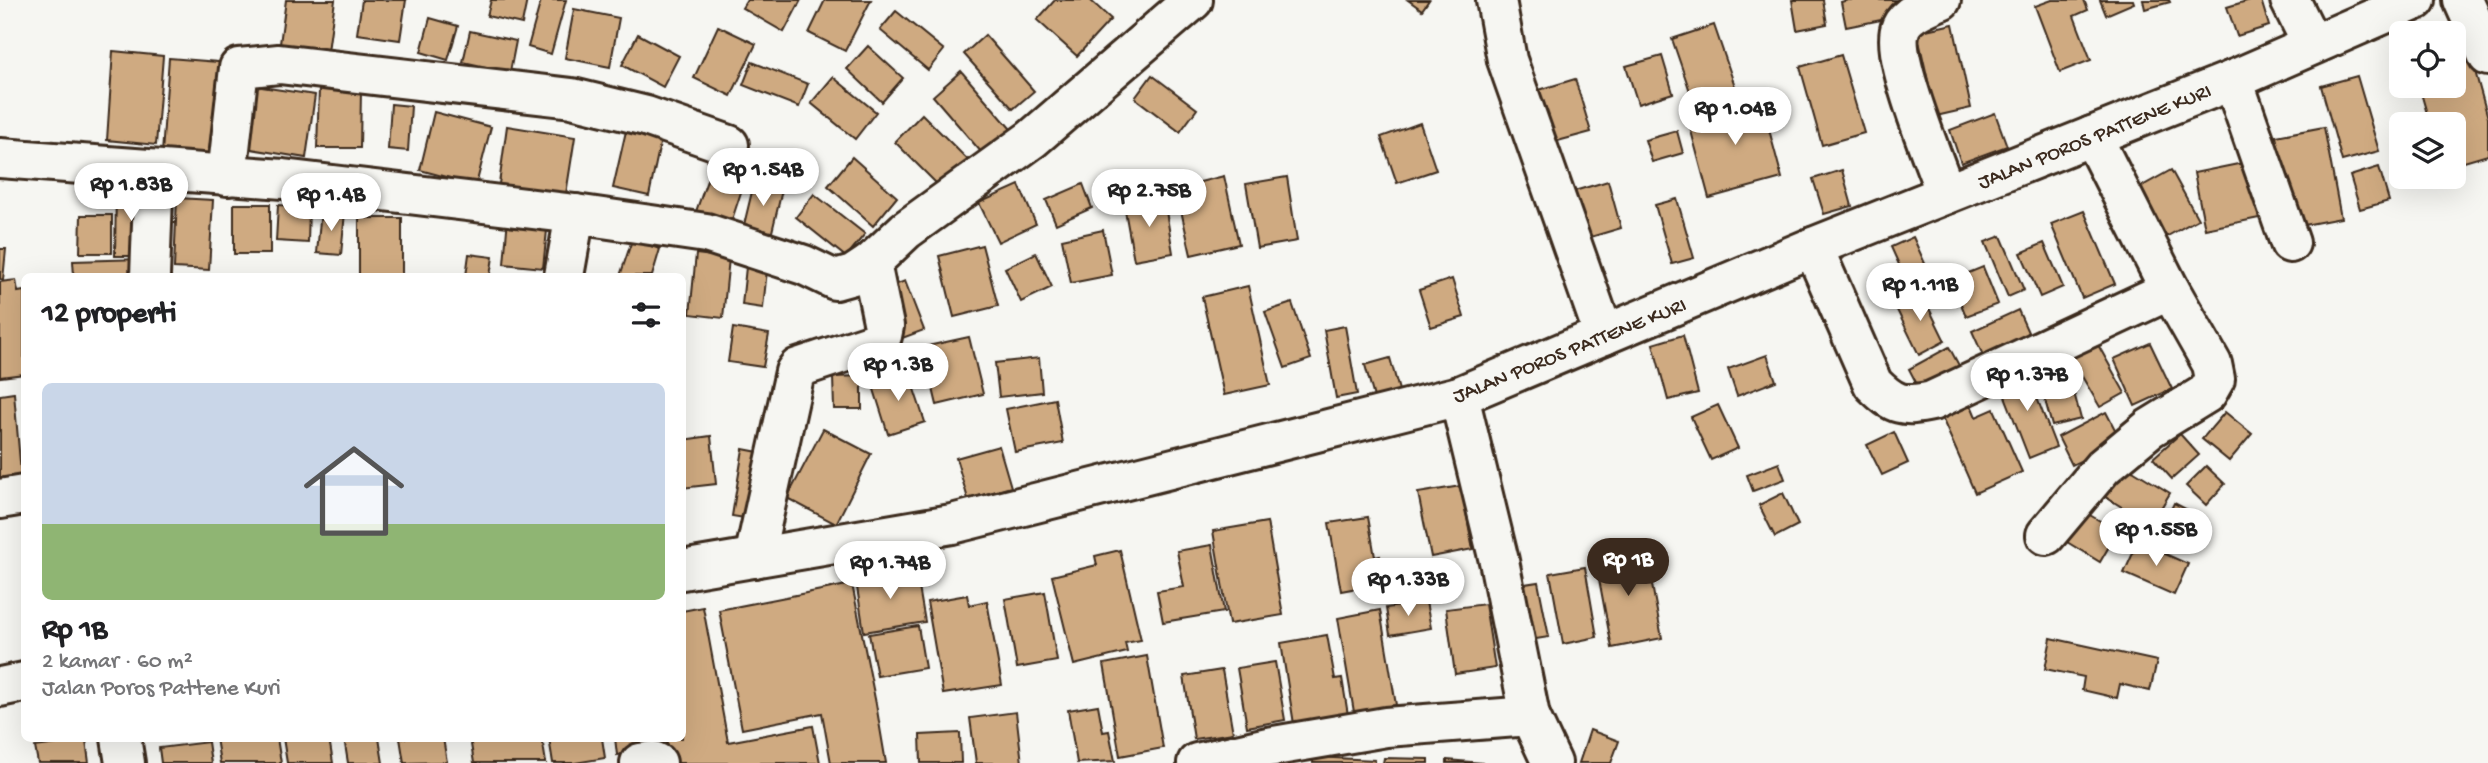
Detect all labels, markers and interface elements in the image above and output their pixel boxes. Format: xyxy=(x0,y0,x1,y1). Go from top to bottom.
map controls xyxy=(2389,21,2466,189)
button: locate xyxy=(2389,21,2466,98)
street label: JALAN POROS PATTENE KURI xyxy=(1975,80,2216,197)
pin: Rp 1.04B xyxy=(1663,88,1807,147)
text: Rp 1.04B xyxy=(1694,96,1776,123)
button: layers xyxy=(2389,112,2466,189)
pin: Rp 1.54B xyxy=(691,148,835,208)
text: Rp 1.54B xyxy=(723,157,803,184)
pin: Rp 1.83B xyxy=(59,164,203,223)
pin: Rp 2.75B xyxy=(1077,170,1221,229)
text: Rp 1.83B xyxy=(90,172,172,199)
pin: Rp 1.4B xyxy=(266,174,396,233)
text: Rp 2.75B xyxy=(1107,178,1191,205)
text: Rp 1.4B xyxy=(297,182,365,209)
pin: Rp 1.11B xyxy=(1848,264,1992,323)
text: Rp 1.11B xyxy=(1882,272,1958,299)
street label: JALAN POROS PATTENE KURI xyxy=(1450,294,1691,411)
icon: filters xyxy=(627,296,665,334)
text: 12 properti xyxy=(42,298,177,333)
pin: Rp 1.3B xyxy=(833,344,963,403)
text: Rp 1.3B xyxy=(863,352,933,379)
pin: Rp 1.37B xyxy=(1955,354,2099,413)
text: Rp 1.37B xyxy=(1987,362,2067,389)
icon: home xyxy=(291,428,417,554)
pin: Rp 1.55B xyxy=(2084,508,2228,568)
text: Rp 1.55B xyxy=(2115,517,2197,544)
pin: Rp 1B xyxy=(1579,538,1677,598)
pin: Rp 1.74B xyxy=(818,542,962,601)
text: Rp 1B xyxy=(1603,547,1653,574)
text: Rp 1.74B xyxy=(850,550,930,577)
pin: Rp 1.33B xyxy=(1336,558,1480,618)
text: Rp 1.33B xyxy=(1368,567,1448,594)
text: Rp 1B xyxy=(42,614,107,649)
text: 2 kamar · 60 m² xyxy=(42,649,193,676)
text: Jalan Poros Pattene Kuri xyxy=(42,676,281,703)

